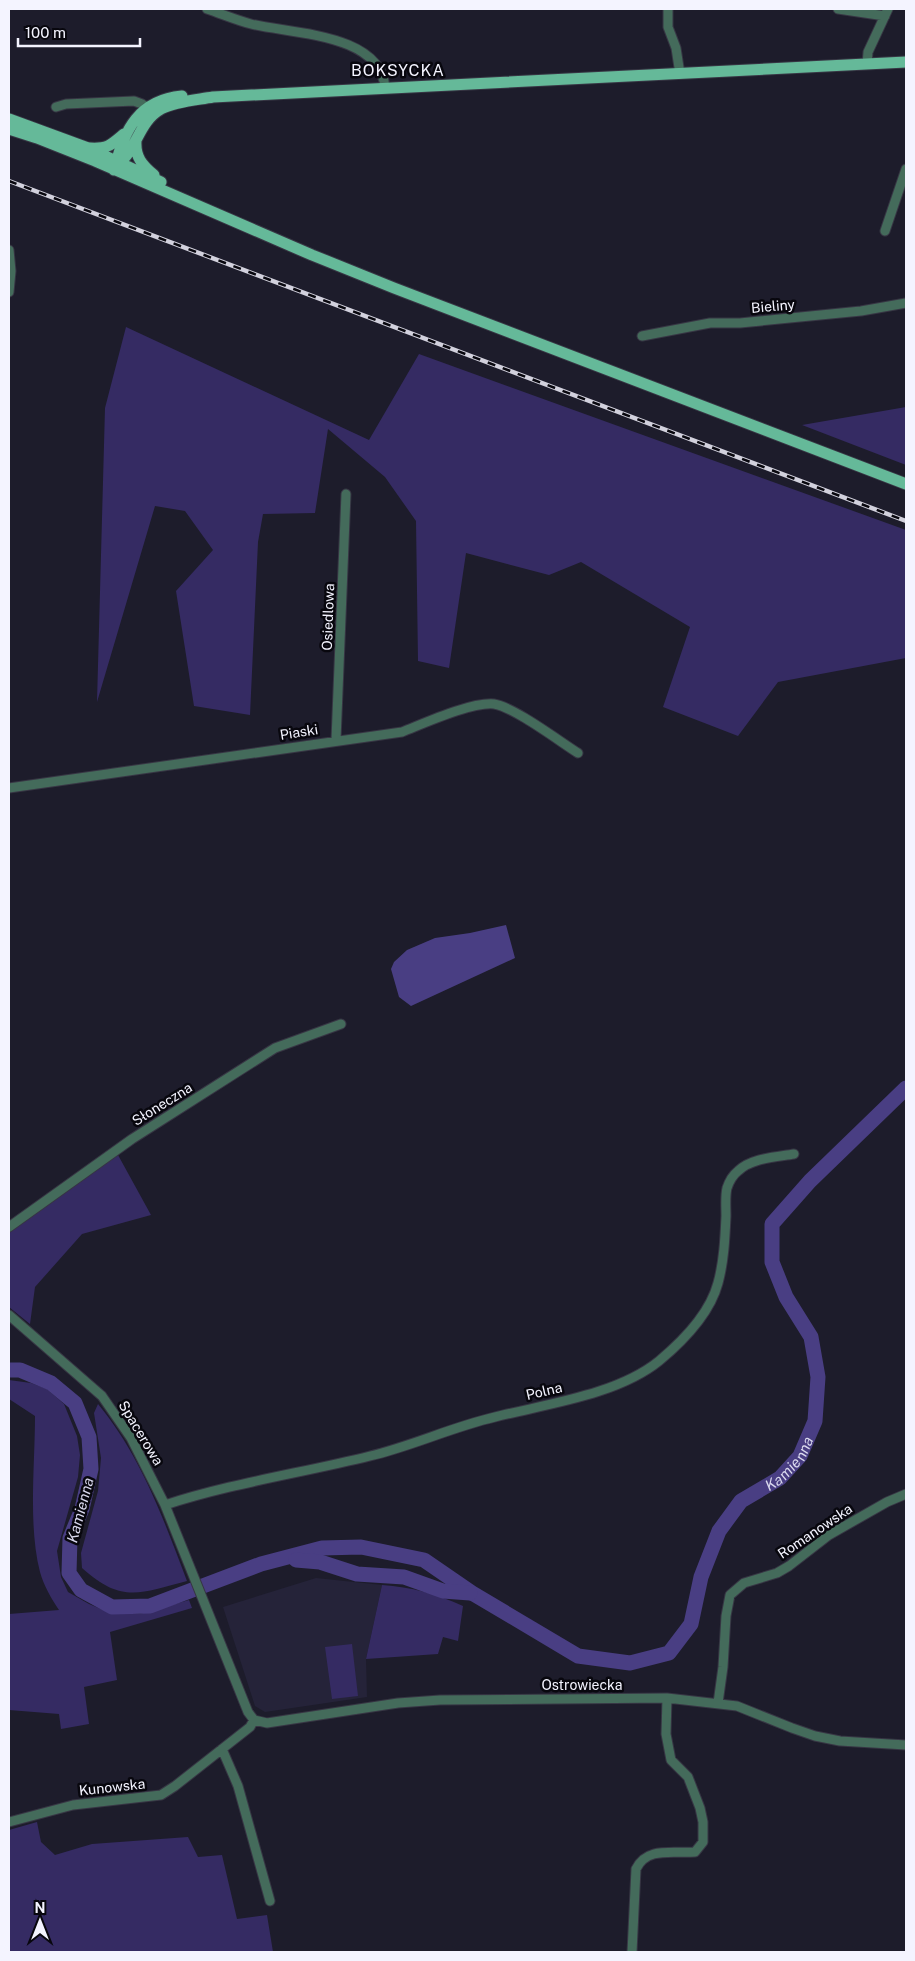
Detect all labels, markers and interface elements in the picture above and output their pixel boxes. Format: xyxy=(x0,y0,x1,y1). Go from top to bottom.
scale bar xyxy=(18,15,140,47)
text: 100 m xyxy=(25,24,66,41)
district label: BOKSYCKA xyxy=(351,61,445,80)
street label: Bieliny xyxy=(750,296,796,316)
street label: Osiedlowa xyxy=(319,583,337,651)
street label: Piaski xyxy=(279,721,319,743)
street label: Słoneczna xyxy=(129,1079,195,1129)
street label: Polna xyxy=(524,1379,564,1403)
street label: Spacerowa xyxy=(115,1398,167,1468)
water label: Kamienna xyxy=(762,1434,816,1494)
water label: Kamienna xyxy=(63,1476,97,1544)
street label: Romanowska xyxy=(775,1500,855,1562)
street label: Ostrowiecka xyxy=(541,1677,623,1693)
street label: Kunowska xyxy=(78,1776,146,1798)
north arrow xyxy=(15,1896,65,1946)
text: N xyxy=(35,1900,45,1916)

